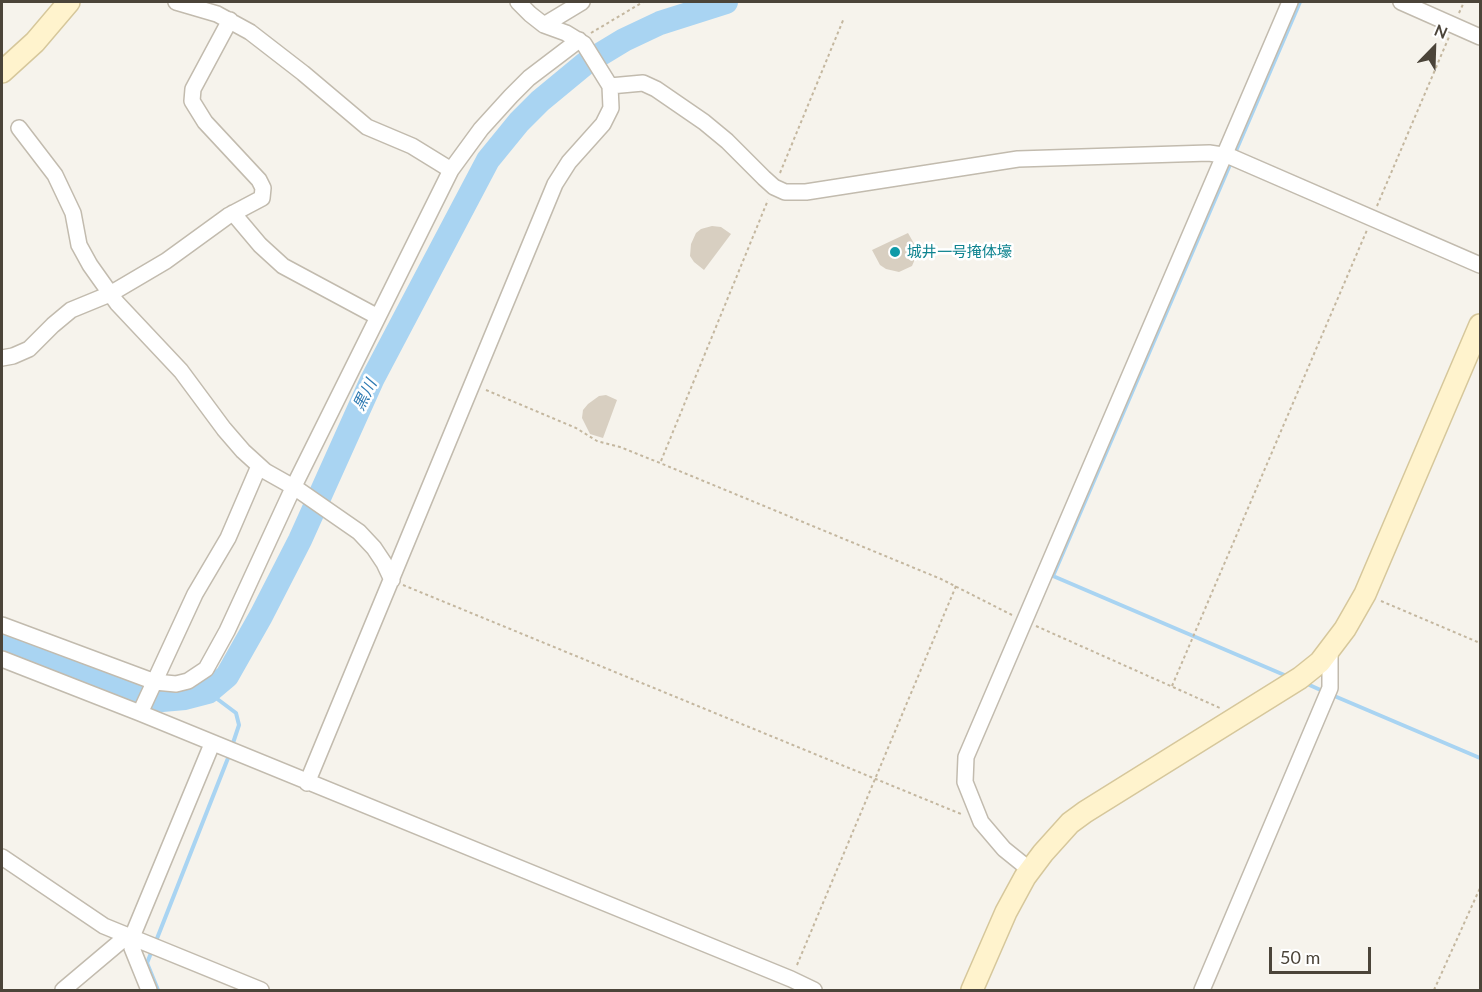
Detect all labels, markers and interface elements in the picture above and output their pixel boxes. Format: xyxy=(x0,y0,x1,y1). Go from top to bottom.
north arrow xyxy=(1404,18,1464,78)
text: N xyxy=(1432,20,1451,42)
place label: 城井一号掩体壕 xyxy=(907,243,1012,261)
marker: 城井一号掩体壕 xyxy=(888,245,902,259)
water label: 黒川 xyxy=(349,376,381,414)
scale bar xyxy=(1272,935,1374,973)
text: 50 m xyxy=(1280,946,1320,968)

